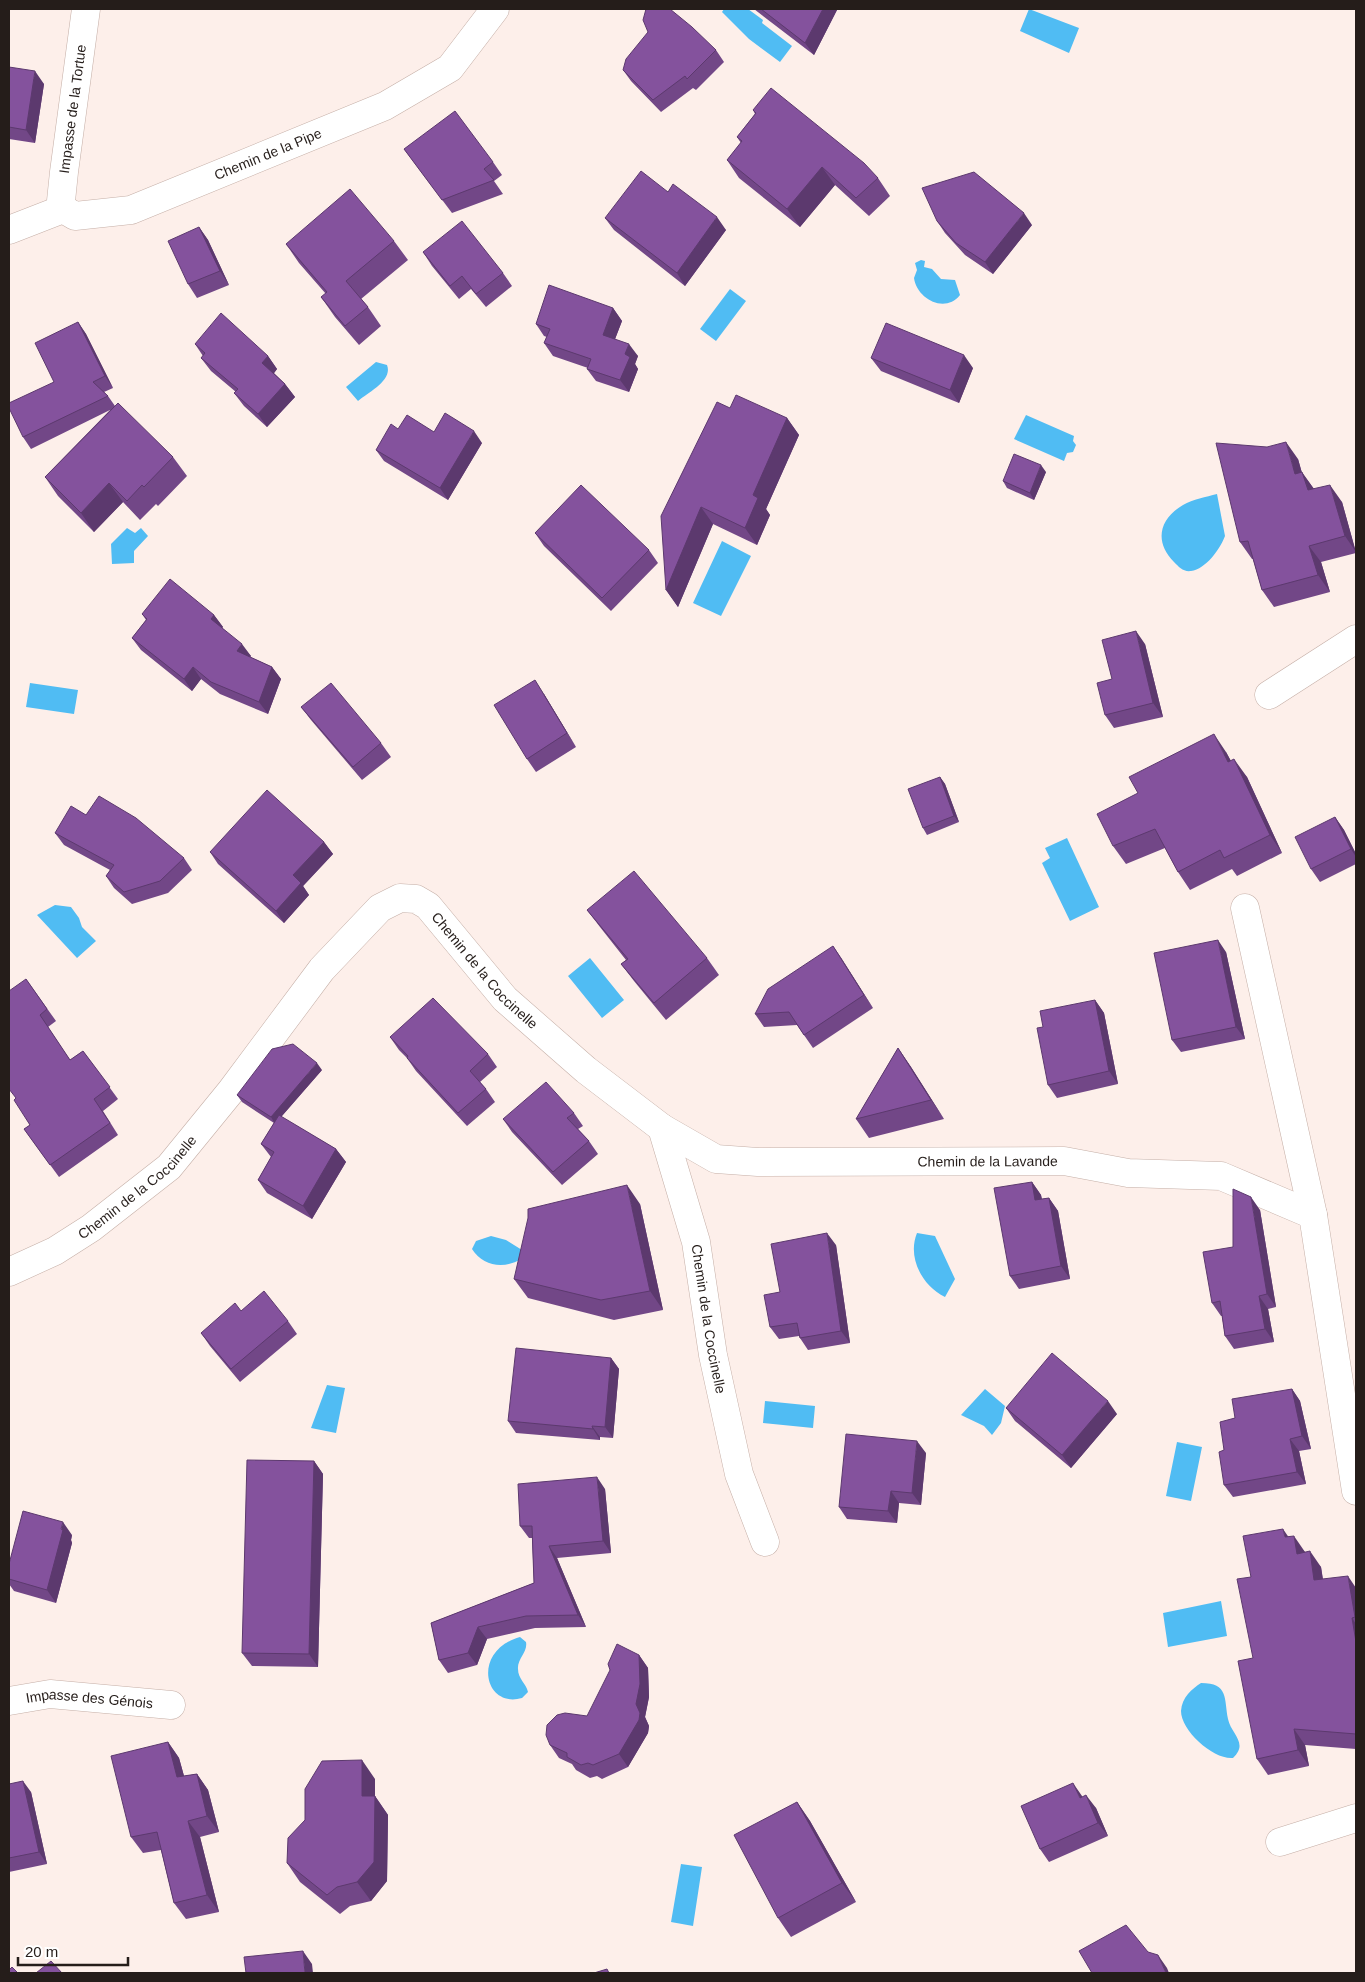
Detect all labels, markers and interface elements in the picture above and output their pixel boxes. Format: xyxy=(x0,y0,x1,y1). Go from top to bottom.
street label: Impasse de la Tortue xyxy=(56,43,89,174)
street label: Chemin de la Pipe xyxy=(212,125,324,183)
street label: Chemin de la Coccinelle xyxy=(428,909,541,1032)
street label: Chemin de la Coccinelle xyxy=(75,1132,200,1242)
street label: Chemin de la Lavande xyxy=(917,1153,1058,1169)
street label: Chemin de la Coccinelle xyxy=(688,1243,729,1395)
street label: Impasse des Génois xyxy=(25,1686,154,1711)
scale bar xyxy=(18,1934,128,1966)
text: 20 m xyxy=(25,1943,58,1960)

